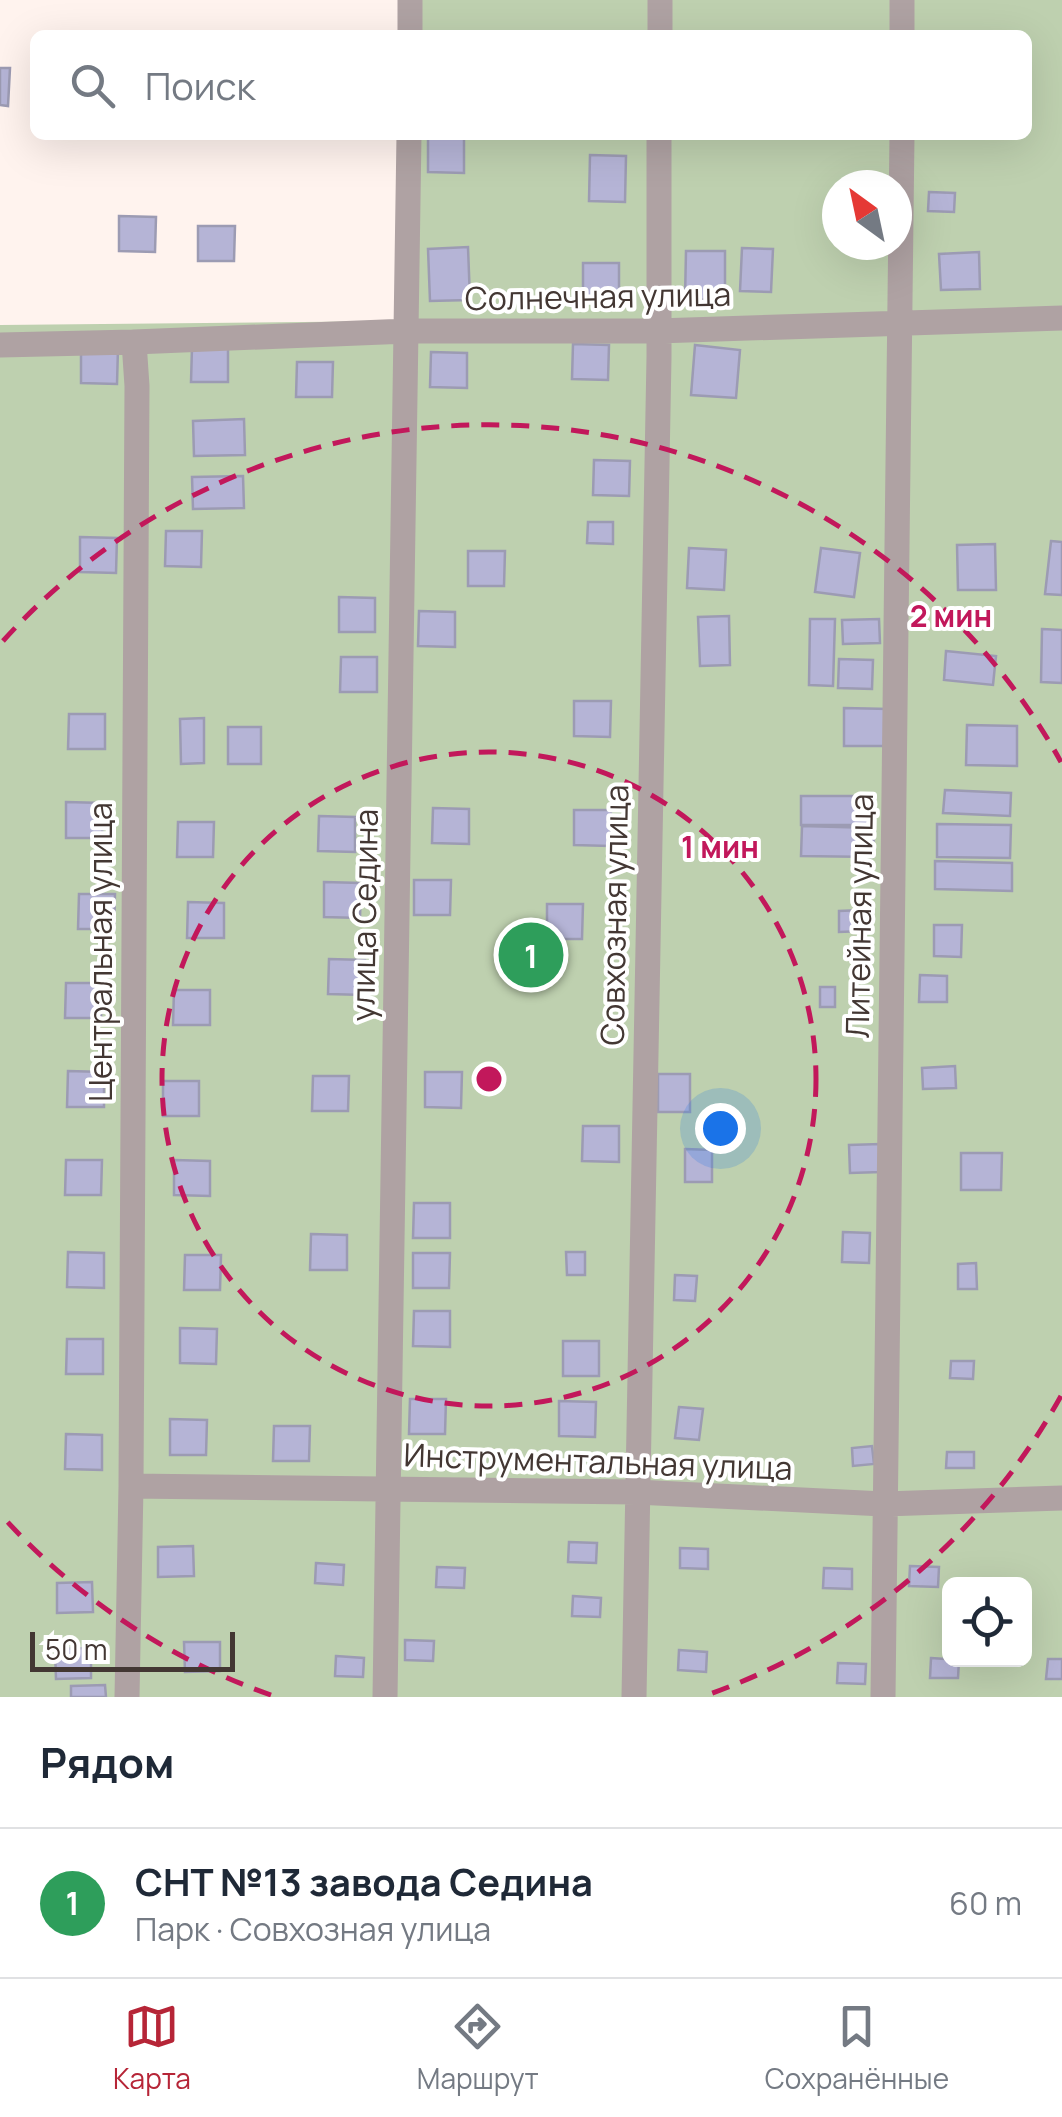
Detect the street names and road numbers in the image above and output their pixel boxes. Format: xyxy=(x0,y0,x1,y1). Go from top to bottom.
street label: Солнечная улица xyxy=(464,272,732,320)
street label: Совхозная улица xyxy=(590,784,638,1046)
street label: Литейная улица xyxy=(835,793,883,1039)
street label: Центральная улица xyxy=(78,802,122,1102)
street label: улица Седина xyxy=(340,808,388,1022)
street label: Инструментальная улица xyxy=(403,1432,793,1490)

